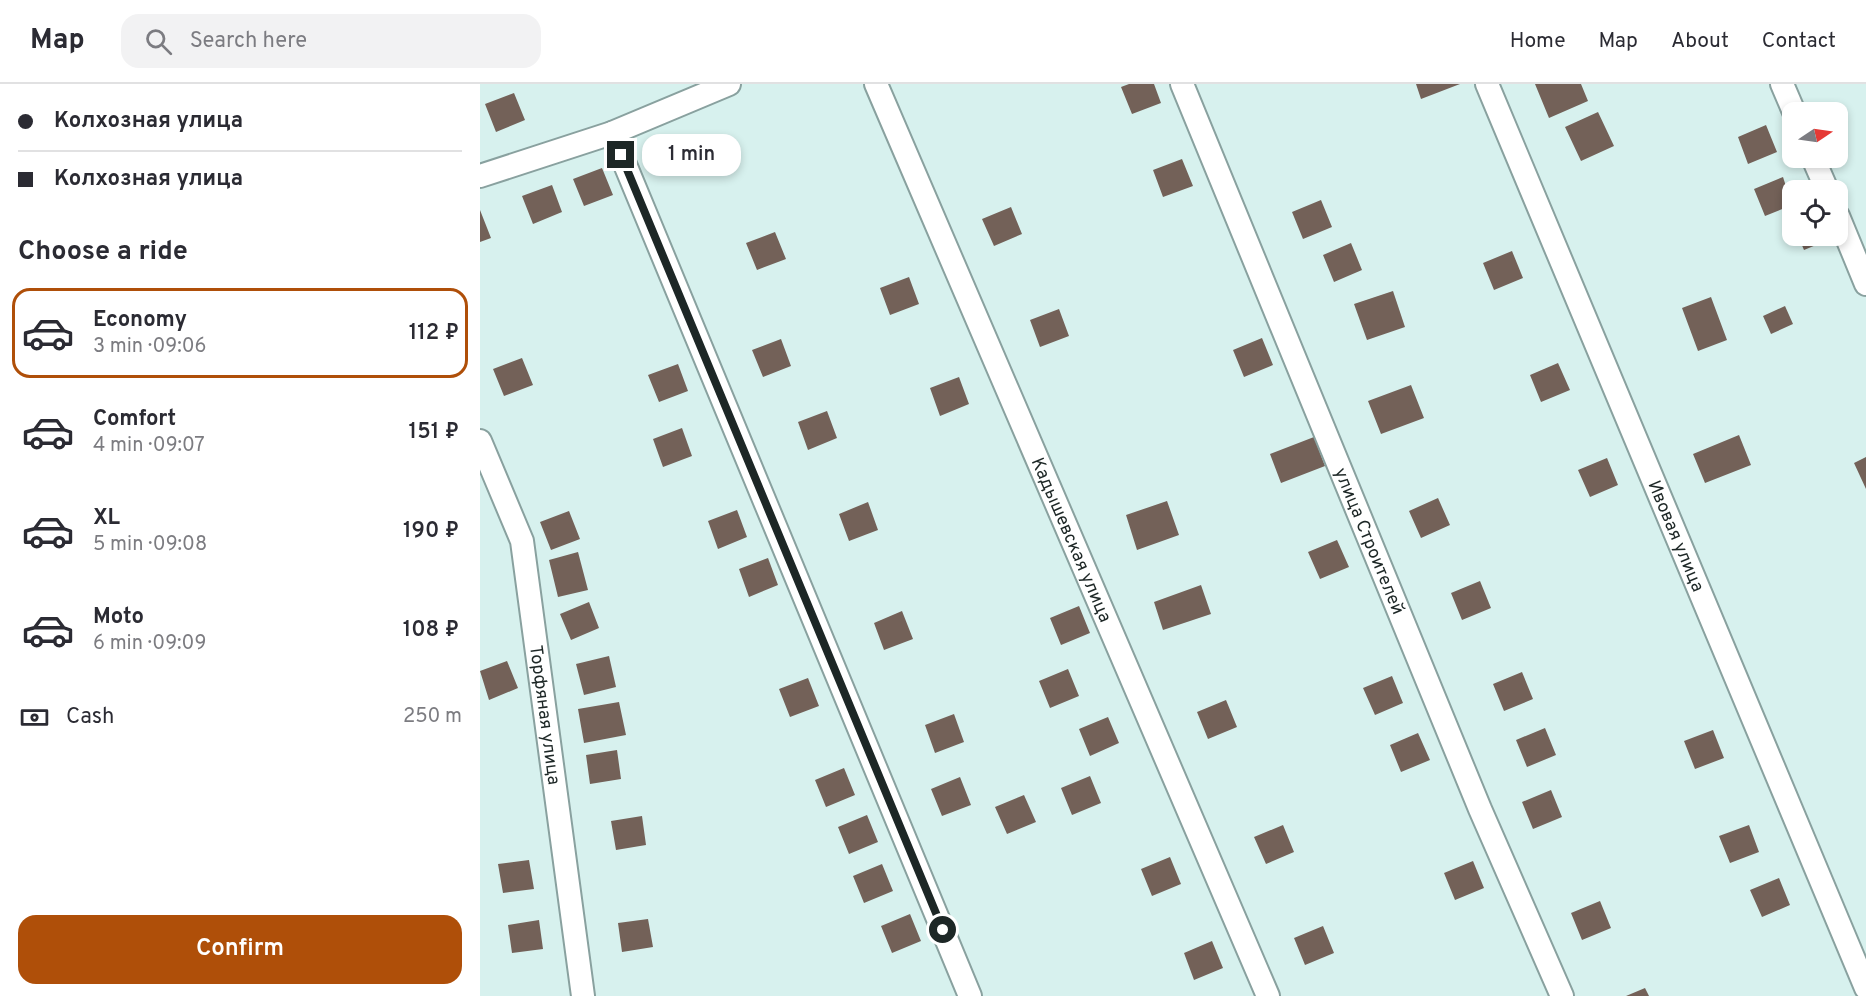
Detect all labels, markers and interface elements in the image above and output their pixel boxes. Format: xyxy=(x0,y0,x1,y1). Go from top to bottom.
search box xyxy=(121,14,541,68)
text: Map xyxy=(30,23,85,59)
icon: search xyxy=(142,25,175,58)
text: Search here xyxy=(190,28,307,55)
text: Home xyxy=(1510,28,1566,55)
text: Map xyxy=(1599,28,1638,55)
text: About xyxy=(1671,28,1729,55)
text: Contact xyxy=(1762,28,1836,55)
north arrow xyxy=(1782,102,1848,168)
map controls xyxy=(1782,102,1848,246)
text: Колхозная улица xyxy=(54,108,243,135)
callout: 1 min xyxy=(642,134,741,176)
route end xyxy=(607,141,634,168)
text: 1 min xyxy=(668,142,715,168)
text: Колхозная улица xyxy=(54,166,243,193)
button: locate xyxy=(1782,180,1848,246)
text: Choose a ride xyxy=(18,235,188,269)
icon: car xyxy=(21,306,75,360)
text: Economy xyxy=(93,307,187,334)
text: 112 ₽ xyxy=(409,320,459,347)
text: 3 min · 09:06 xyxy=(93,334,206,360)
icon: car xyxy=(21,405,75,459)
text: Comfort xyxy=(93,406,176,433)
text: 151 ₽ xyxy=(409,419,459,446)
text: 4 min · 09:07 xyxy=(93,433,205,459)
street label: Кадышевская улица xyxy=(1025,454,1116,626)
street label: улица Строителей xyxy=(1328,465,1409,618)
street label: Ивовая улица xyxy=(1641,477,1709,596)
icon: car xyxy=(21,504,75,558)
text: XL xyxy=(93,505,120,532)
text: 190 ₽ xyxy=(403,518,459,545)
text: 5 min · 09:08 xyxy=(93,532,207,558)
icon: car xyxy=(21,603,75,657)
text: Moto xyxy=(93,604,144,631)
text: 108 ₽ xyxy=(403,617,459,644)
text: 6 min · 09:09 xyxy=(93,631,206,657)
street label: Торфяная улица xyxy=(523,644,565,786)
icon: cash xyxy=(18,701,51,734)
text: Cash xyxy=(66,704,115,731)
text: 250 m xyxy=(403,704,462,730)
button: Confirm xyxy=(18,915,462,984)
route start xyxy=(929,916,956,943)

